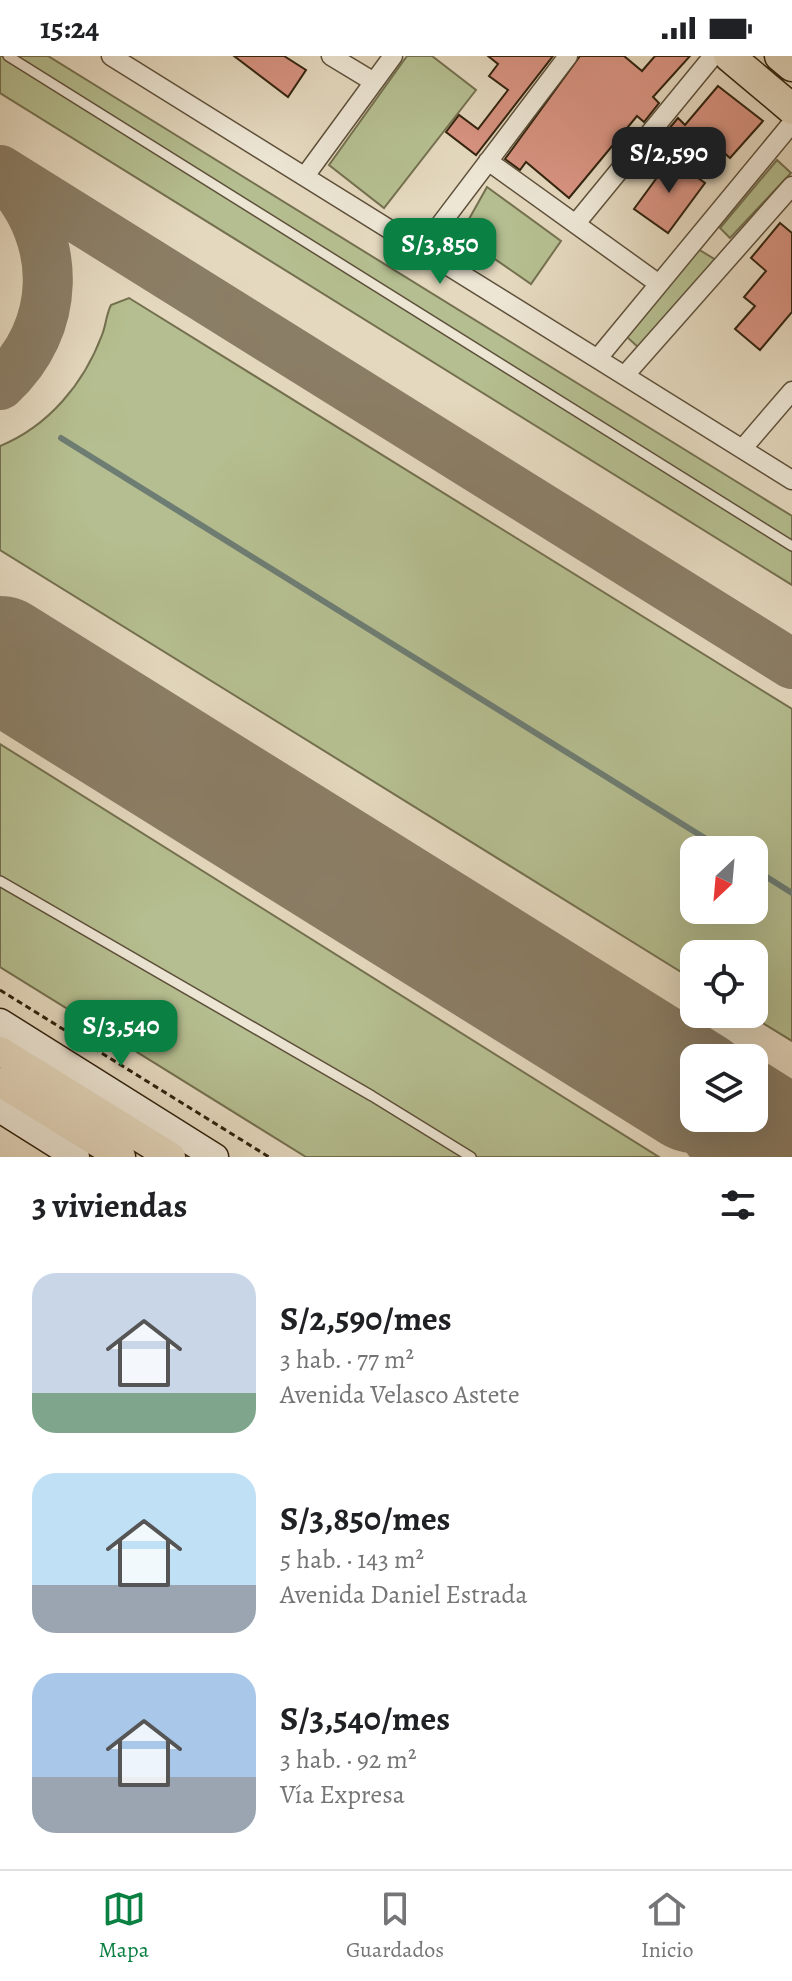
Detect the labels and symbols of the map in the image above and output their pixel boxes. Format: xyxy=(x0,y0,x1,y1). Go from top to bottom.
pin: S/2,590 xyxy=(595,127,743,195)
pin: S/3,850 xyxy=(366,218,514,286)
north arrow xyxy=(680,836,768,924)
pin: S/3,540 xyxy=(47,1000,195,1068)

